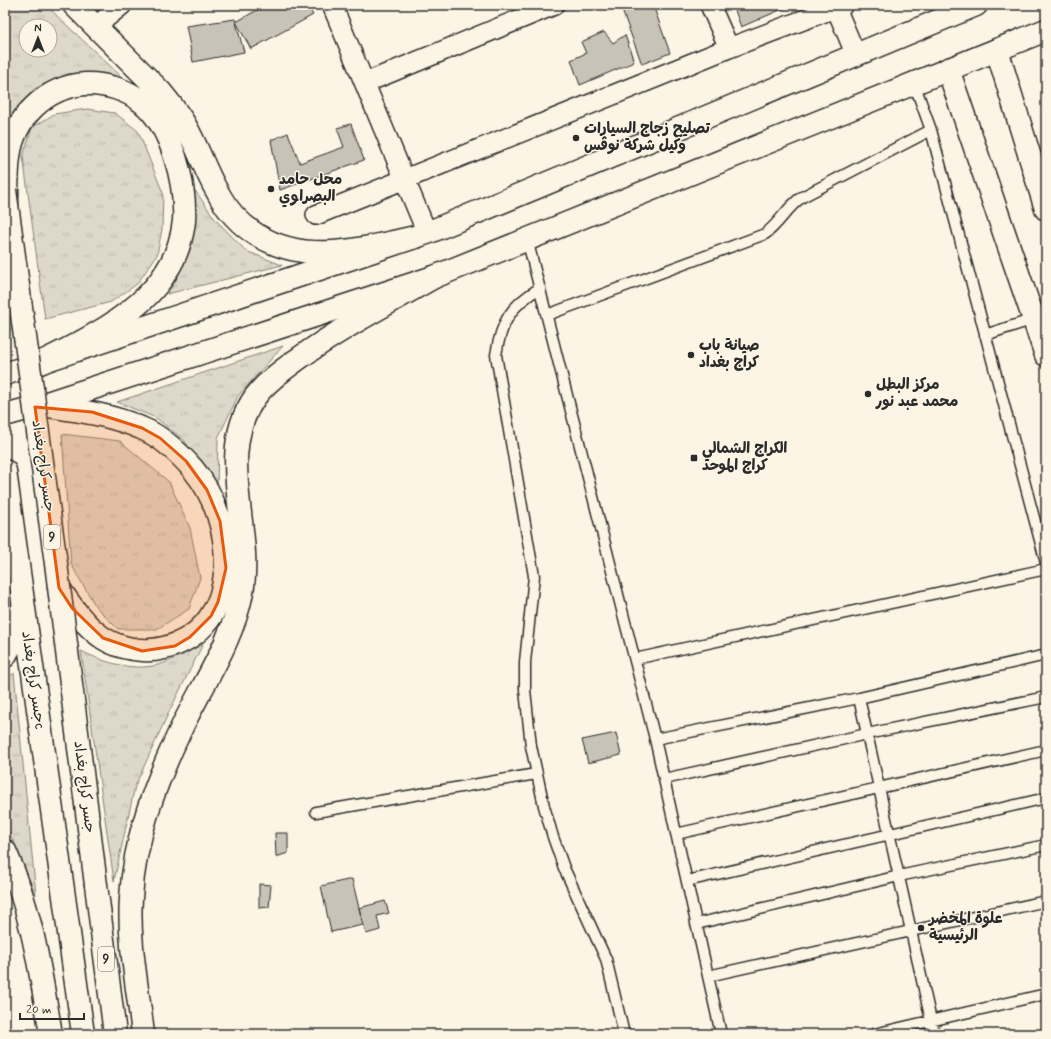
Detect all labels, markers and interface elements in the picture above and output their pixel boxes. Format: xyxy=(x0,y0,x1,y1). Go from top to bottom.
north arrow xyxy=(18,18,58,58)
text: N xyxy=(34,22,42,36)
place label: تصليح زجاج السيارات وكيل شركة نوڤس xyxy=(584,119,710,156)
marker: تصليح زجاج السيارات وكيل شركة نوڤس xyxy=(571,133,581,143)
place label: محل حامد البصراوي xyxy=(279,170,342,208)
marker: محل حامد البصراوي xyxy=(266,184,276,194)
place label: صيانة باب كراج بغداد xyxy=(699,336,760,373)
marker: صيانة باب كراج بغداد xyxy=(686,350,696,360)
place label: مركز البطل محمد عبد نور xyxy=(875,375,958,412)
marker: مركز البطل محمد عبد نور xyxy=(863,389,873,399)
street label: جسر كراج بغداد xyxy=(27,419,59,513)
place label: الكراج الشمالي كراج الموحد xyxy=(702,439,787,476)
marker: الكراج الشمالي كراج الموحد xyxy=(689,453,699,463)
road number: 9 xyxy=(44,525,60,549)
street label: جسر كراج بغدادc xyxy=(16,630,50,730)
street label: جسر كراج بغداد xyxy=(68,740,100,834)
place label: علوة المخضر الرئيسية xyxy=(927,909,1003,946)
marker: علوة المخضر الرئيسية xyxy=(916,923,926,933)
road number: 9 xyxy=(98,947,114,971)
scale bar xyxy=(20,995,84,1021)
text: 20 m xyxy=(26,1002,52,1018)

